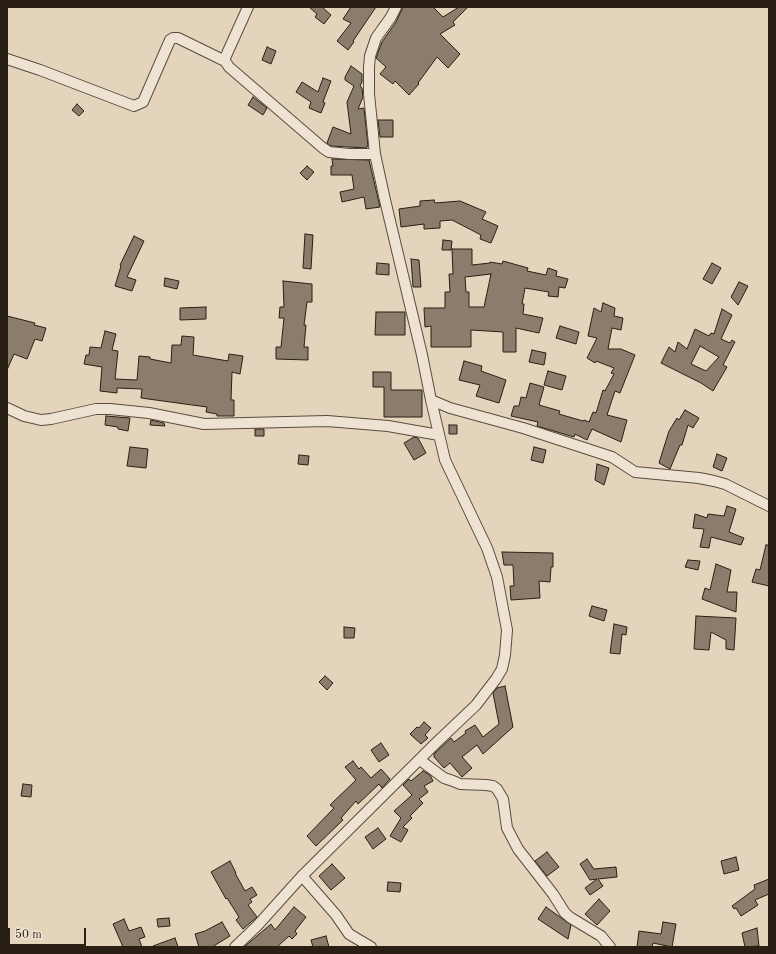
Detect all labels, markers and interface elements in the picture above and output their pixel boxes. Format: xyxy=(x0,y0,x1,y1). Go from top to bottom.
scale bar xyxy=(10,920,88,946)
text: 50 m xyxy=(15,929,42,941)

